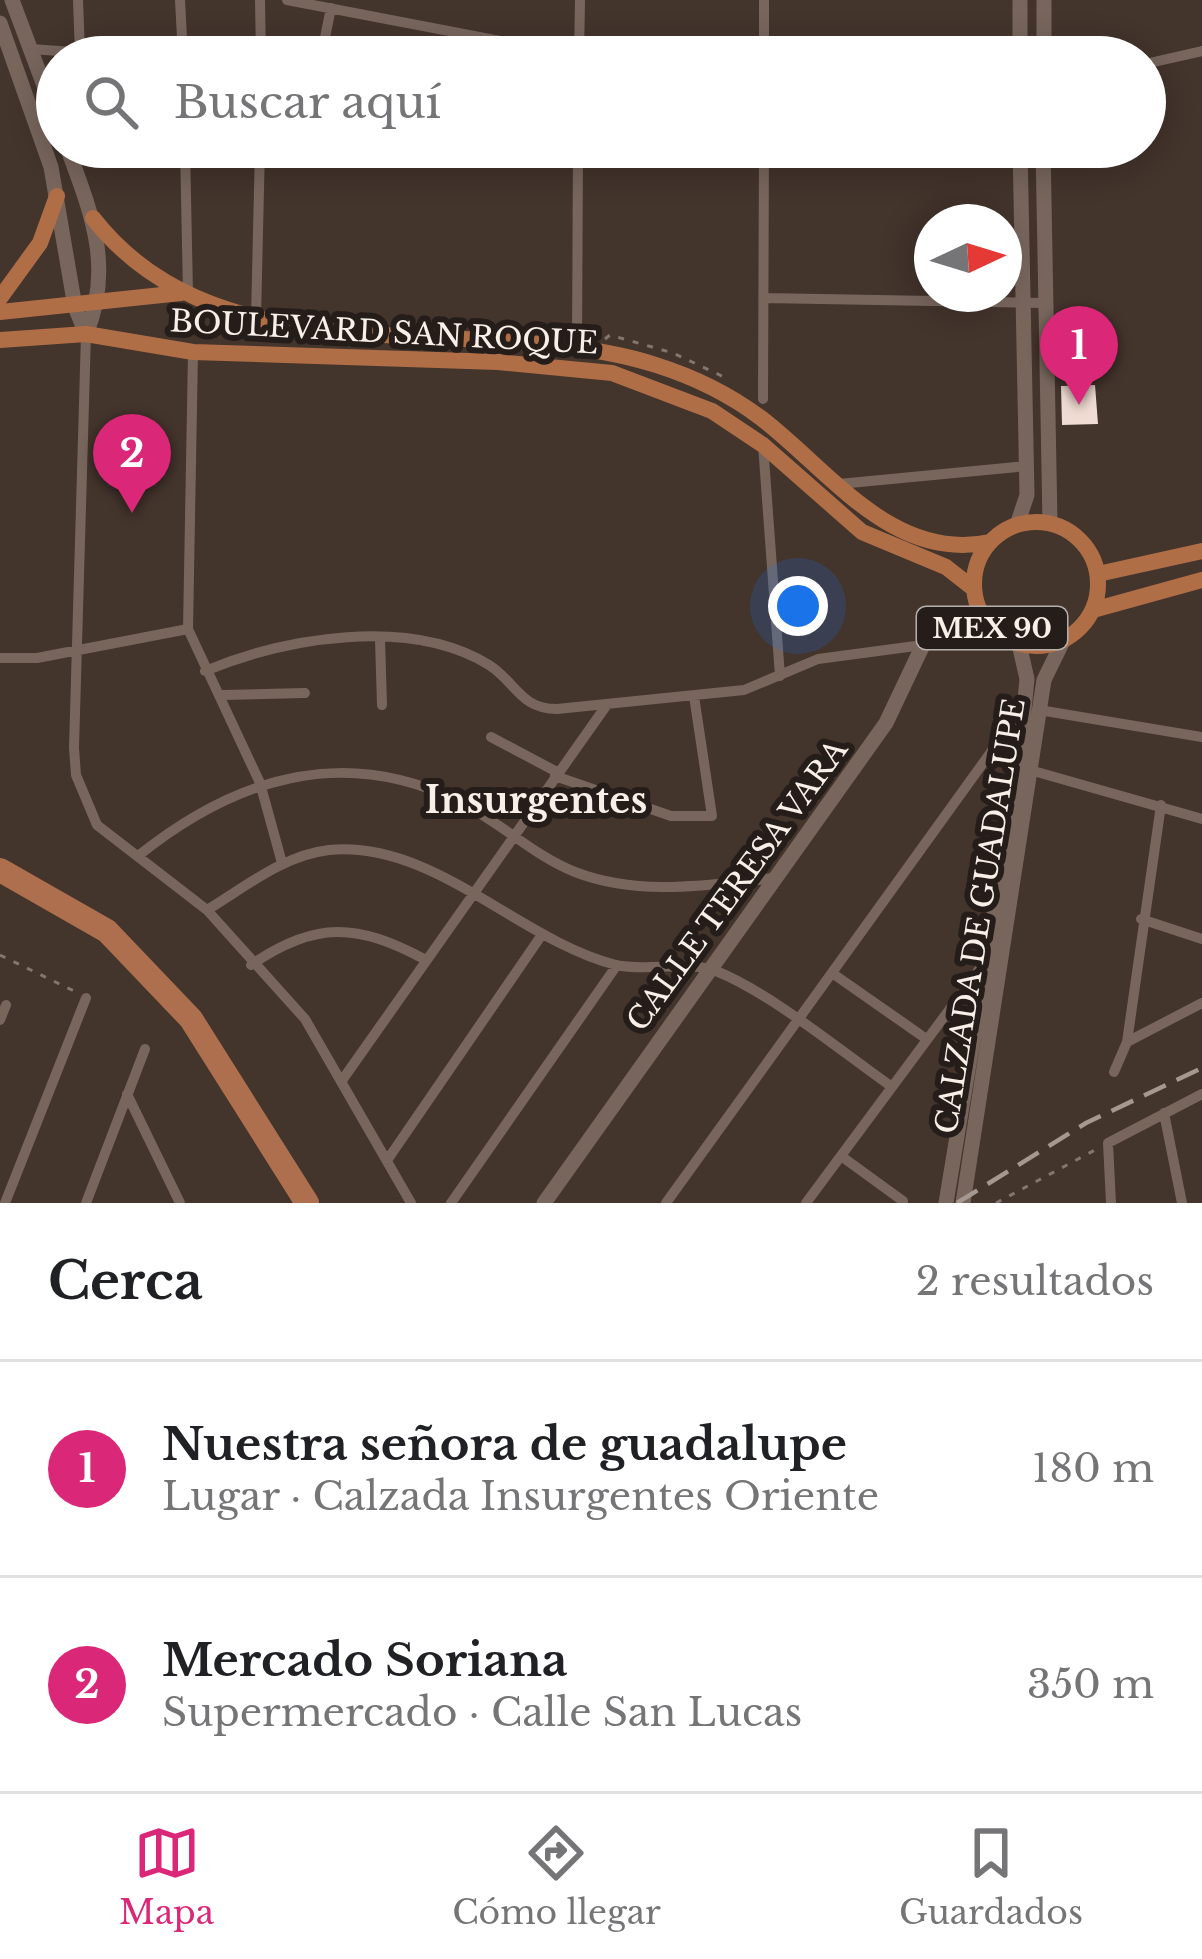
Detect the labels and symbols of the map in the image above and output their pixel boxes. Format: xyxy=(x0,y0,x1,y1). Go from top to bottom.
north arrow xyxy=(914,204,1022,312)
street label: BOULEVARD SAN ROQUE xyxy=(169,302,599,362)
pin: 1 xyxy=(1040,306,1118,405)
pin: 2 xyxy=(93,414,171,513)
your location xyxy=(768,576,828,636)
road number: MEX 90 xyxy=(917,607,1067,649)
street label: CALZADA DE GUADALUPE xyxy=(927,696,1033,1136)
street label: CALLE TERESA VARA xyxy=(619,731,856,1038)
district label: Insurgentes xyxy=(425,778,647,823)

